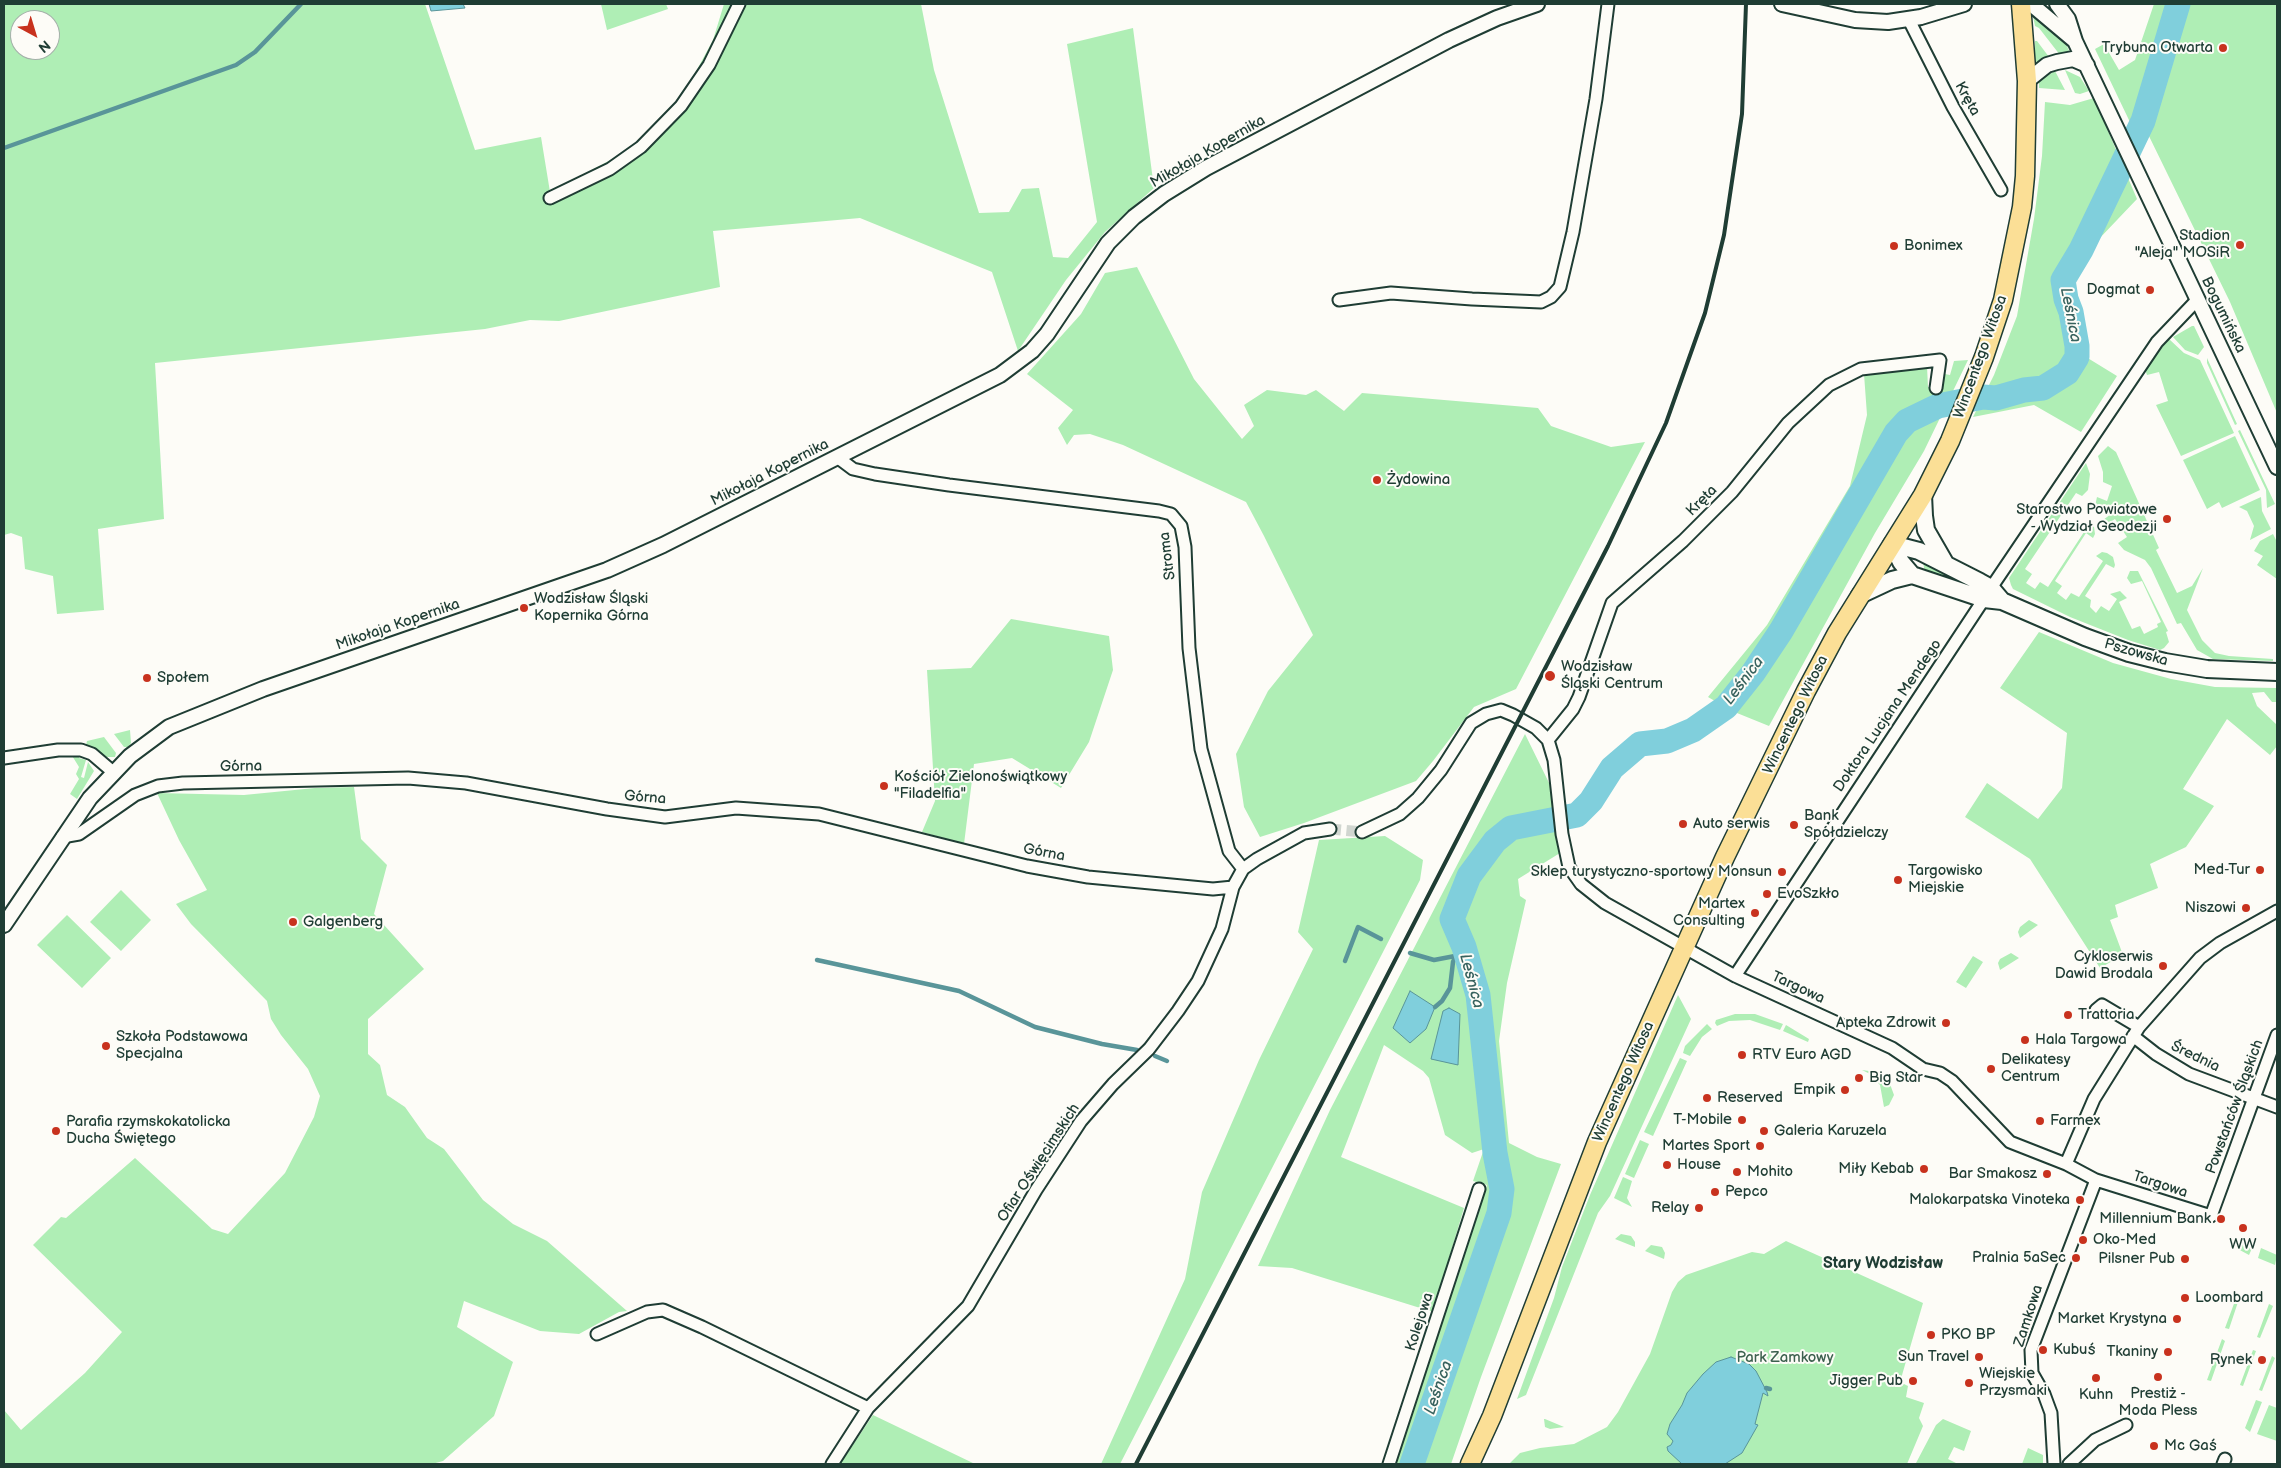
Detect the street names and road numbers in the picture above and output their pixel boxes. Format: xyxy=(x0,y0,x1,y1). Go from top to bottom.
street label: Kręta xyxy=(1950,79,1984,119)
street label: Mikołaja Kopernika xyxy=(1147,112,1269,192)
street label: Bogumińska xyxy=(2197,274,2249,356)
street label: Wincentego Witosa xyxy=(1950,293,2012,421)
street label: Mikołaja Kopernika xyxy=(708,436,832,510)
street label: Kręta xyxy=(1683,482,1721,520)
street label: Stroma xyxy=(1156,531,1180,581)
street label: Mikołaja Kopernika xyxy=(334,595,462,655)
street label: Pszowska xyxy=(2102,635,2170,671)
street label: Doktora Lucjana Mendego xyxy=(1830,636,1946,796)
street label: Wincentego Witosa xyxy=(1759,653,1833,777)
street label: Górna xyxy=(220,758,262,776)
street label: Górna xyxy=(623,787,667,809)
street label: Górna xyxy=(1022,840,1066,866)
street label: Targowa xyxy=(1769,968,1827,1008)
street label: Wincentego Witosa xyxy=(1589,1019,1659,1145)
street label: Średnia xyxy=(2168,1037,2222,1077)
street label: Powstańców Śląskich xyxy=(2202,1037,2268,1177)
street label: Ofiar Oświęcimskich xyxy=(994,1101,1084,1225)
street label: Targowa xyxy=(2130,1168,2190,1202)
street label: Zamkowa xyxy=(2011,1283,2047,1349)
street label: Kolejowa xyxy=(1402,1290,1438,1354)

